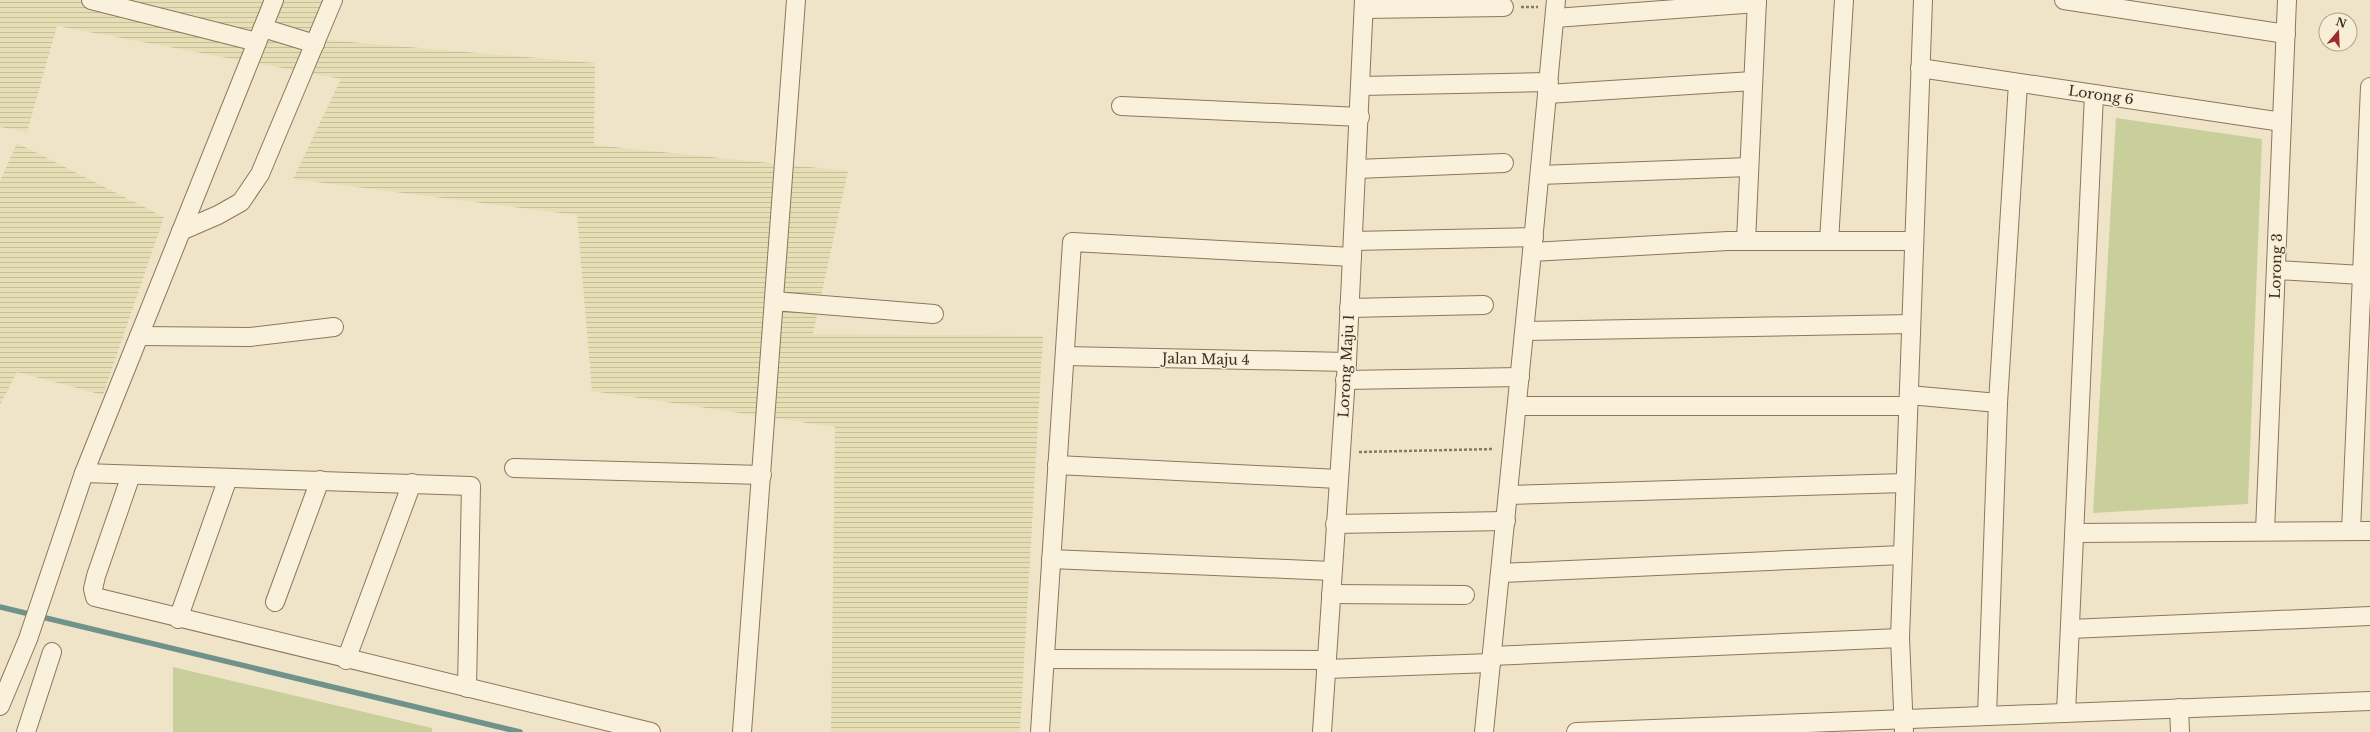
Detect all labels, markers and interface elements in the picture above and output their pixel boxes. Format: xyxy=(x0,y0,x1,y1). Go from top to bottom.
north arrow xyxy=(2318,12,2358,52)
text: N xyxy=(2334,14,2349,31)
street label: Lorong 6 xyxy=(2067,82,2135,108)
street label: Lorong 3 xyxy=(2266,233,2286,299)
street label: Lorong Maju 1 xyxy=(1334,314,1358,418)
street label: Jalan Maju 4 xyxy=(1160,349,1250,369)

